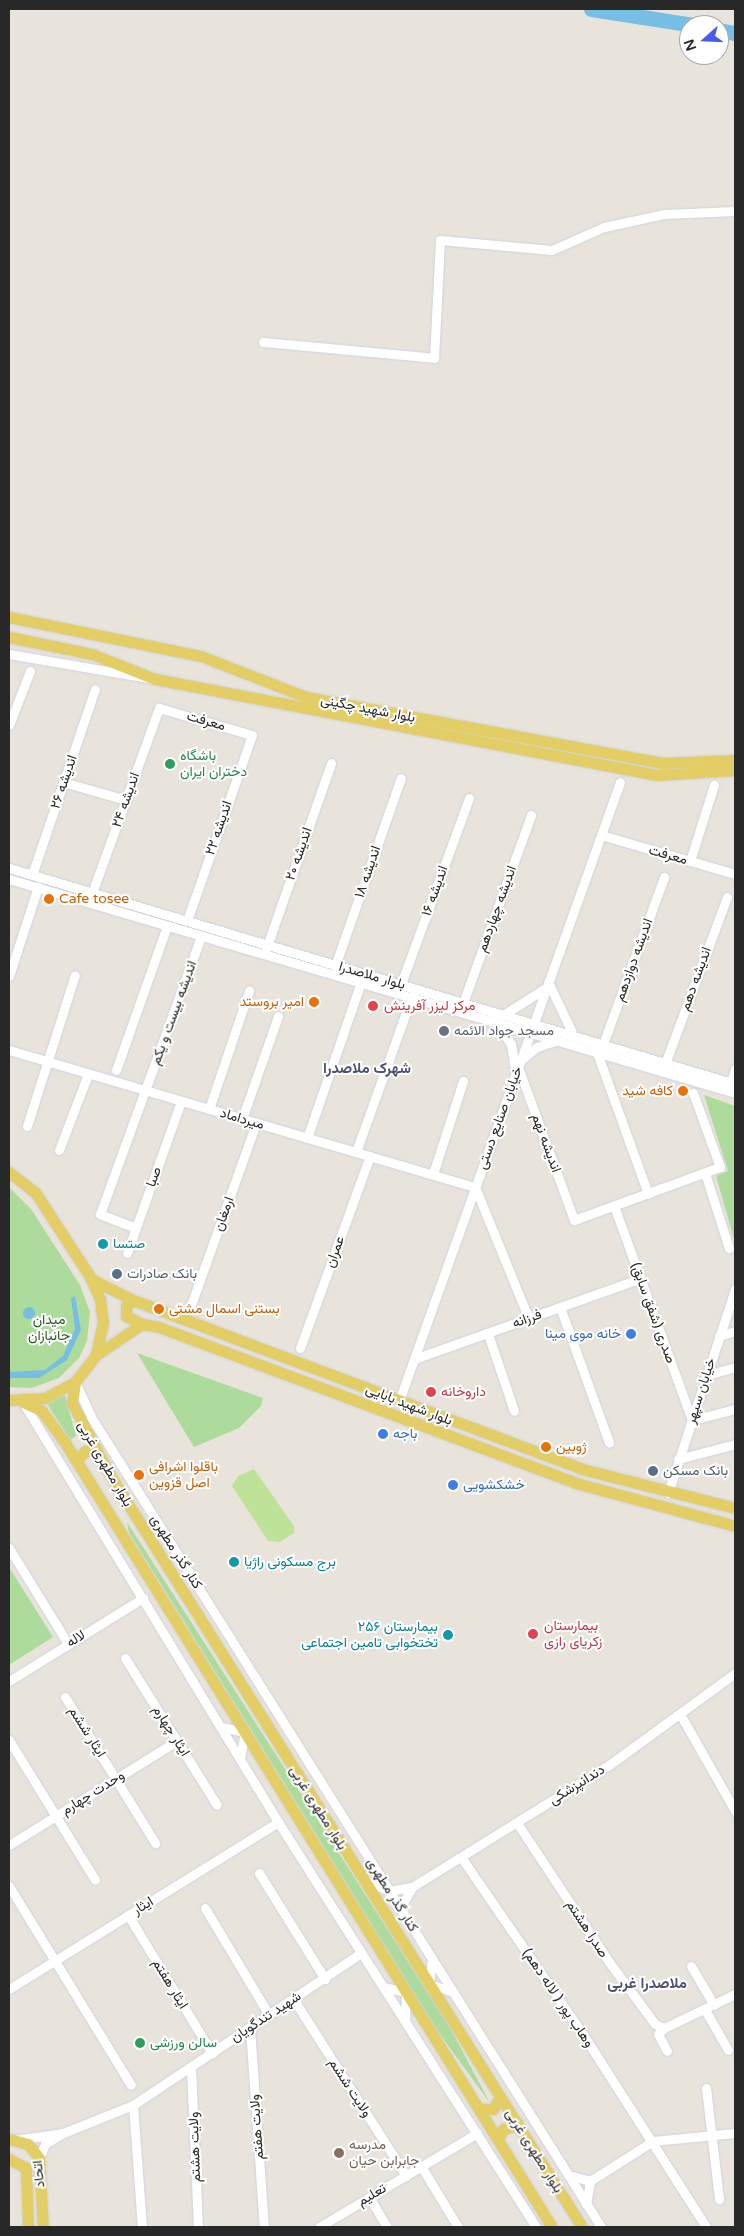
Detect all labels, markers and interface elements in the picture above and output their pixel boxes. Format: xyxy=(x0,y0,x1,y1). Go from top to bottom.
north arrow xyxy=(679,15,729,65)
text: N xyxy=(680,37,700,53)
street label: بلوار شهید چگینی xyxy=(319,692,417,726)
street label: معرفت xyxy=(185,708,227,734)
place label: باشگاه دختران ایران xyxy=(180,748,247,780)
street label: اندیشه ۲۶ xyxy=(47,753,81,811)
marker: باشگاه دختران ایران xyxy=(164,758,176,770)
street label: اندیشه ۲۴ xyxy=(108,770,144,830)
street label: اندیشه ۲۲ xyxy=(202,799,236,857)
street label: اندیشه ۲۰ xyxy=(282,825,316,883)
street label: معرفت xyxy=(647,842,689,868)
street label: اندیشه ۱۸ xyxy=(351,844,385,900)
street label: اندیشه ۱۶ xyxy=(418,863,452,919)
street label: اندیشه چهاردهم xyxy=(474,863,520,955)
place label: Cafe tosee xyxy=(59,891,129,907)
marker: Cafe tosee xyxy=(43,893,55,905)
street label: اندیشه دوازدهم xyxy=(611,916,657,1004)
street label: اندیشه دهم xyxy=(677,945,715,1013)
street label: بلوار ملاصدرا xyxy=(337,958,407,994)
street label: اندیشه بیست و یکم xyxy=(147,959,201,1067)
place label: امیر بروستد xyxy=(240,994,304,1010)
marker: امیر بروستد xyxy=(308,996,320,1008)
place label: مرکز لیزر آفرینش xyxy=(384,998,475,1014)
marker: مرکز لیزر آفرینش xyxy=(366,999,380,1013)
place label: مسجد جواد الائمه xyxy=(454,1023,554,1039)
marker: مسجد جواد الائمه xyxy=(438,1025,450,1037)
district label: شهرک ملاصدرا xyxy=(323,1060,411,1078)
street label: خیابان صنایع دستی xyxy=(474,1064,526,1172)
place label: کافه شید xyxy=(622,1083,673,1099)
marker: کافه شید xyxy=(677,1085,689,1097)
street label: میرداماد xyxy=(218,1105,266,1133)
street label: اندیشه نهم xyxy=(528,1111,564,1175)
street label: صبا xyxy=(143,1165,165,1189)
street label: ارمغان xyxy=(210,1194,238,1234)
street label: عمران xyxy=(322,1234,348,1270)
place label: صتسا xyxy=(113,1236,145,1252)
marker: صتسا xyxy=(97,1238,109,1250)
street label: صدری (شفق سابق) xyxy=(627,1260,679,1366)
place label: بانک صادرات xyxy=(127,1266,197,1282)
marker: بانک صادرات xyxy=(111,1268,123,1280)
place label: بستنی اسمال مشتی xyxy=(169,1301,280,1317)
marker: بستنی اسمال مشتی xyxy=(153,1303,165,1315)
street label: فرزانه xyxy=(510,1306,544,1332)
park label: میدان جانبازان xyxy=(28,1312,70,1344)
place label: خانه موی مینا xyxy=(545,1326,621,1342)
marker: خانه موی مینا xyxy=(625,1328,637,1340)
street label: خیابان سپهر xyxy=(682,1356,720,1426)
street label: بلوار شهید بابایی xyxy=(363,1381,455,1429)
place label: داروخانه xyxy=(441,1384,486,1400)
marker: داروخانه xyxy=(425,1386,437,1398)
street label: بلوار مطهری غربی xyxy=(74,1418,136,1510)
place label: باجه xyxy=(393,1426,417,1442)
marker: باجه xyxy=(377,1428,389,1440)
place label: ژوبین xyxy=(556,1439,587,1455)
marker: ژوبین xyxy=(540,1441,552,1453)
place label: باقلوا اشرافی اصل قزوین xyxy=(149,1459,218,1491)
place label: بانک مسکن xyxy=(663,1463,728,1479)
marker: بانک مسکن xyxy=(647,1465,659,1477)
marker: باقلوا اشرافی اصل قزوین xyxy=(133,1469,145,1481)
place label: خشکشویی xyxy=(463,1477,525,1493)
marker: خشکشویی xyxy=(447,1479,459,1491)
street label: کنار گذر مطهری xyxy=(147,1512,205,1592)
place label: برج مسکونی راژیا xyxy=(244,1554,336,1570)
marker: برج مسکونی راژیا xyxy=(228,1556,240,1568)
place label: بیمارستان زکریای رازی xyxy=(544,1618,602,1650)
place label: بیمارستان ۲۵۶ تختخوابی تامین اجتماعی xyxy=(301,1619,438,1651)
street label: لاله xyxy=(63,1627,89,1651)
marker: بیمارستان زکریای رازی xyxy=(526,1627,540,1641)
marker: بیمارستان ۲۵۶ تختخوابی تامین اجتماعی xyxy=(442,1629,454,1641)
street label: ایثار چهارم xyxy=(149,1702,193,1760)
street label: ایثار ششم xyxy=(65,1703,109,1761)
street label: دندانپزشکی xyxy=(546,1761,608,1809)
street label: بلوار مطهری غربی xyxy=(285,1763,351,1853)
street label: وحدت چهارم xyxy=(58,1767,128,1819)
street label: کنار گذر مطهری xyxy=(363,1855,421,1935)
street label: ایثار xyxy=(129,1893,157,1919)
street label: صدرا هشتم xyxy=(562,1897,612,1961)
street label: وهاب پور ( لاله دهم) xyxy=(519,1945,597,2051)
street label: ایثار هفتم xyxy=(148,1956,192,2012)
district label: ملاصدرا غربی xyxy=(607,1975,687,1993)
street label: شهید تندگویان xyxy=(228,1988,304,2046)
place label: سالن ورزشی xyxy=(150,2035,217,2051)
marker: سالن ورزشی xyxy=(134,2037,146,2049)
street label: ولایت ششم xyxy=(325,2055,375,2121)
street label: ولایت هفتم xyxy=(246,2094,268,2160)
street label: بلوار مطهری غربی xyxy=(501,2106,567,2196)
street label: ولایت هشتم xyxy=(185,2111,205,2183)
place label: مدرسه جابرابن حیان xyxy=(349,2137,419,2170)
marker: مدرسه جابرابن حیان xyxy=(333,2147,345,2159)
street label: اتحاد xyxy=(29,2159,49,2189)
street label: تعلیم xyxy=(355,2180,389,2210)

